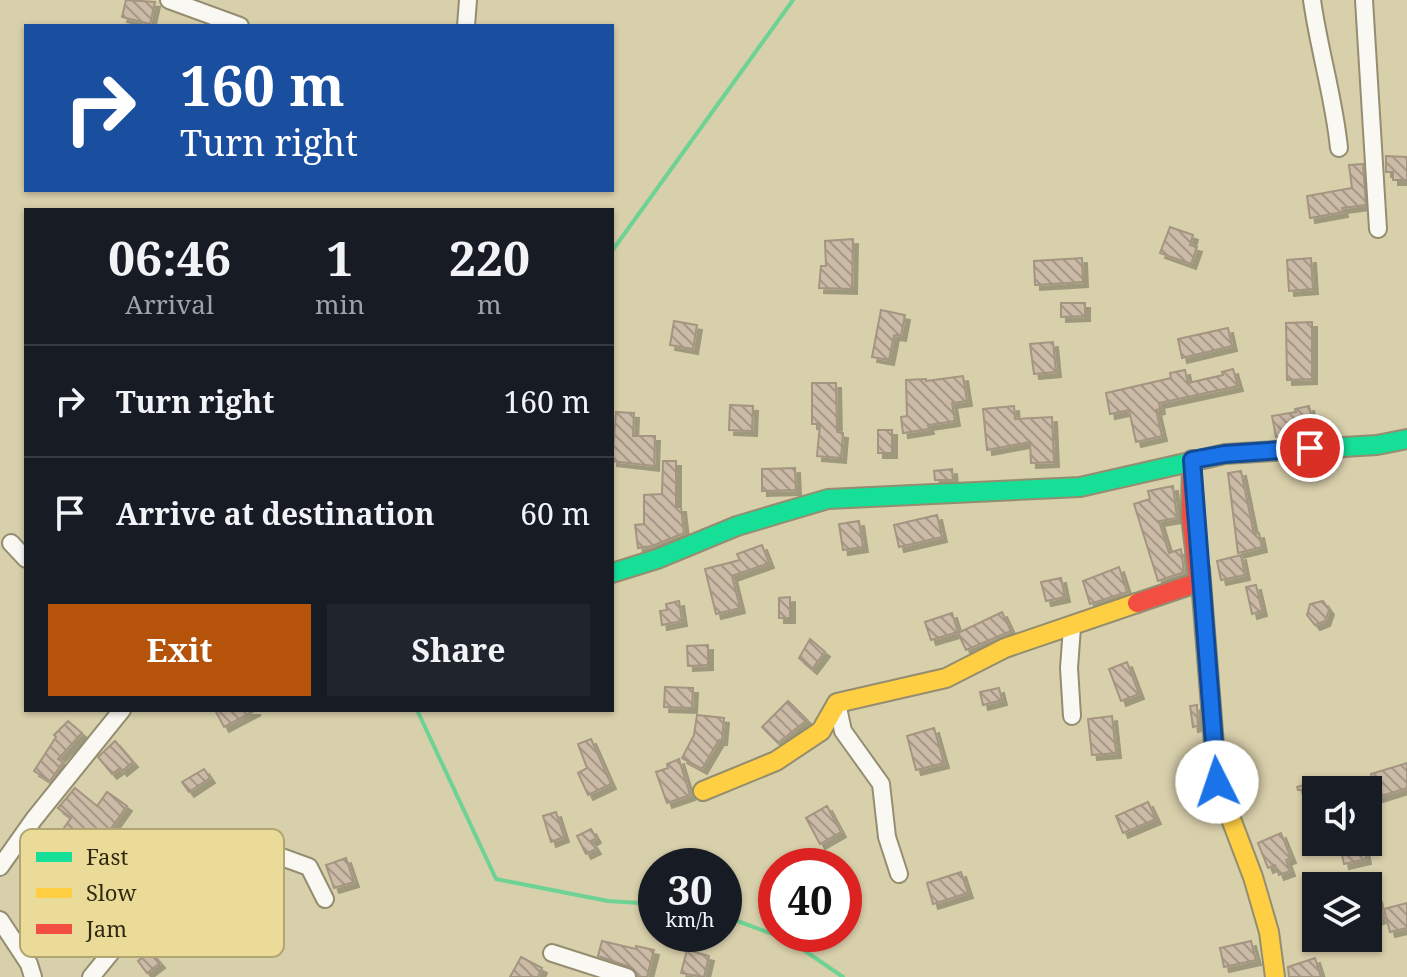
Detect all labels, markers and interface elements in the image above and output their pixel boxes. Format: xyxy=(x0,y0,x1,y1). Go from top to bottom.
text: 160 m xyxy=(180,46,345,122)
icon: right xyxy=(48,56,152,160)
text: Turn right xyxy=(180,118,358,167)
text: 06:46 xyxy=(108,225,231,290)
text: 1 xyxy=(326,225,353,290)
text: 220 xyxy=(449,225,530,290)
text: Arrival xyxy=(125,286,214,322)
text: min xyxy=(315,286,365,322)
text: m xyxy=(477,286,502,322)
icon: right xyxy=(48,379,92,423)
text: Turn right xyxy=(116,381,274,422)
text: 160 m xyxy=(504,381,590,422)
pin xyxy=(1276,414,1344,482)
icon: arrive xyxy=(1288,426,1332,470)
icon: arrive xyxy=(48,491,92,535)
text: Arrive at destination xyxy=(116,493,435,534)
text: 60 m xyxy=(520,493,590,534)
button: Exit xyxy=(48,604,311,696)
button: Share xyxy=(327,604,590,696)
position arrow xyxy=(1175,740,1259,824)
map controls xyxy=(1302,776,1382,952)
button: sound xyxy=(1302,776,1382,856)
legend xyxy=(20,829,284,957)
text: Fast xyxy=(86,841,128,871)
speed limit sign: 40 xyxy=(758,848,862,952)
text: 30 xyxy=(667,862,713,917)
button: layers xyxy=(1302,872,1382,952)
text: Slow xyxy=(86,877,136,907)
text: km/h xyxy=(665,906,715,933)
text: Jam xyxy=(85,913,127,943)

